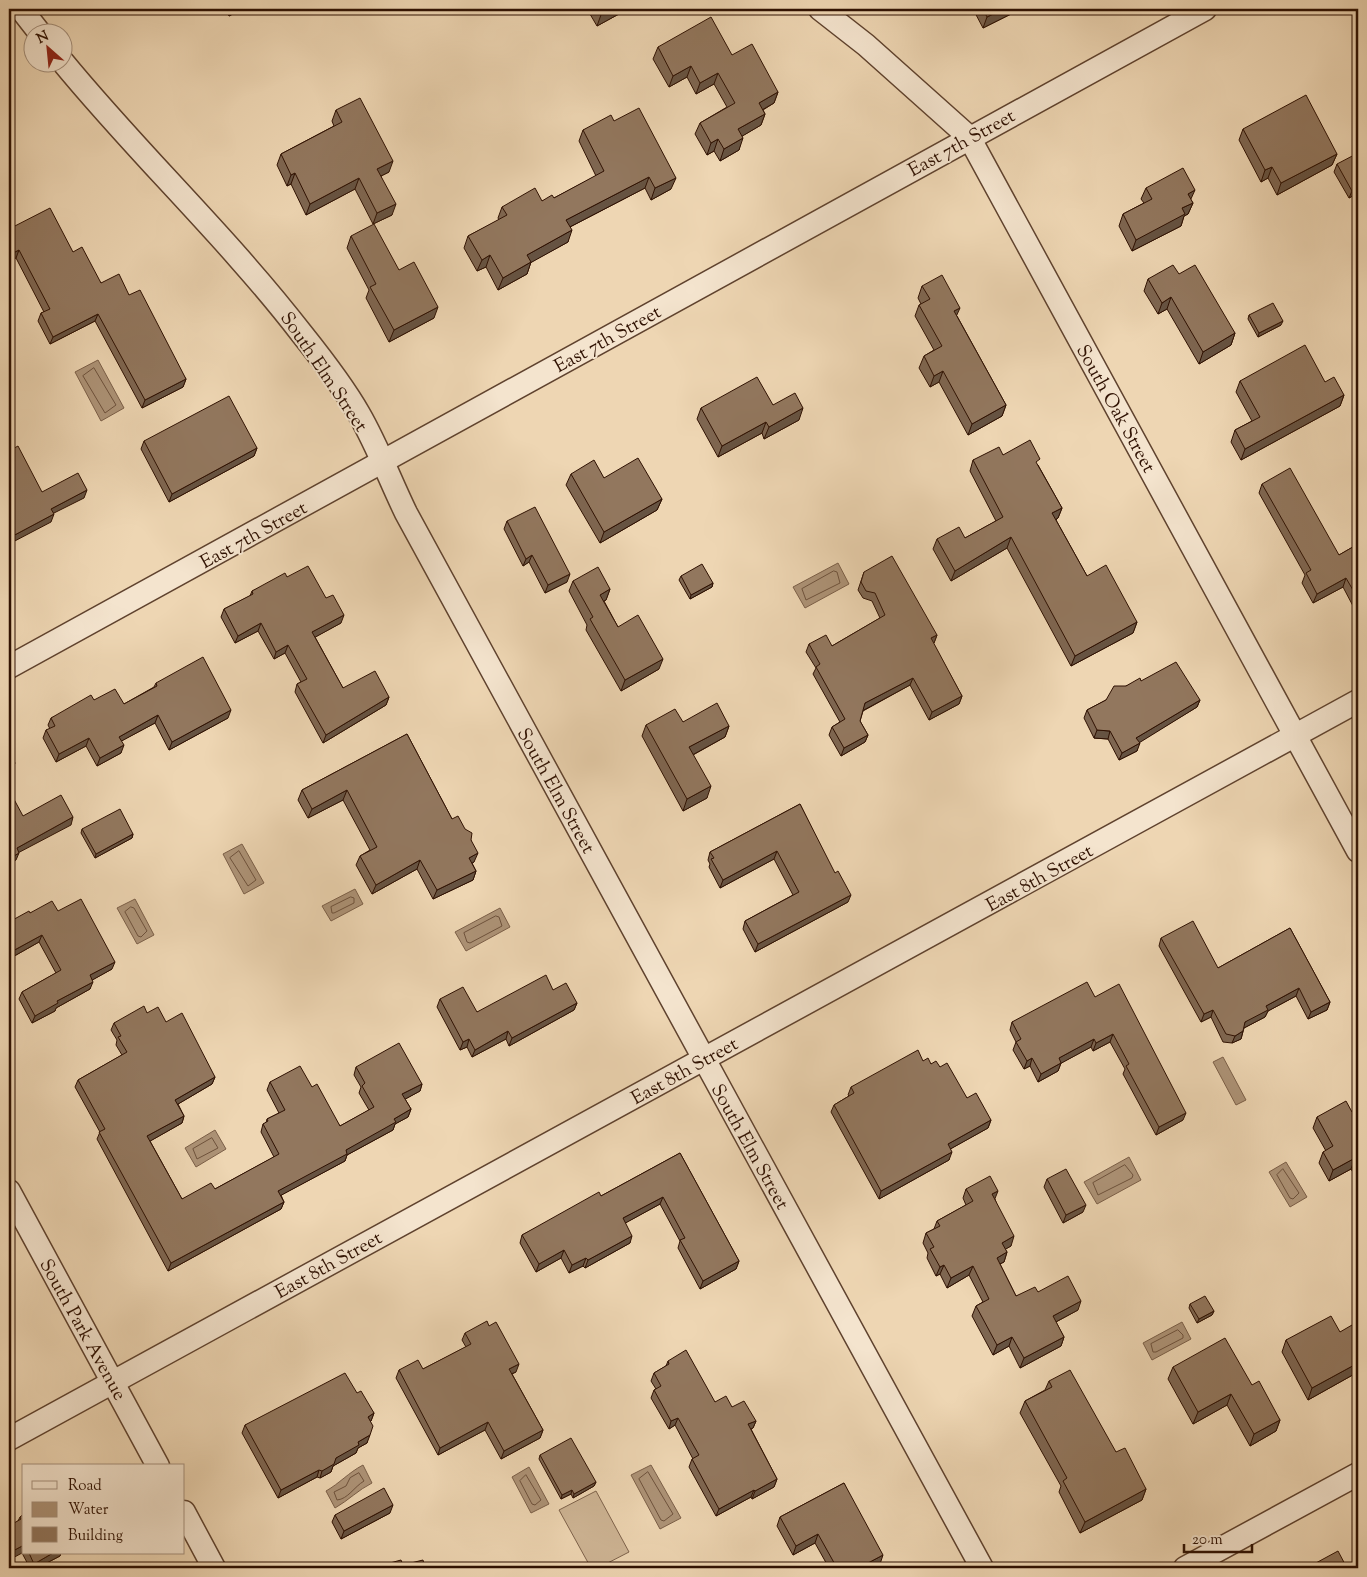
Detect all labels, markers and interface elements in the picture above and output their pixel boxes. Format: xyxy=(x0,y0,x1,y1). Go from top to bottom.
north arrow xyxy=(22,22,72,72)
text: N xyxy=(33,27,53,50)
street label: East 7th Street xyxy=(904,103,1021,185)
street label: East 7th Street xyxy=(550,299,667,381)
street label: South Elm Street xyxy=(273,307,374,438)
street label: South Oak Street xyxy=(1068,340,1161,479)
street label: East 7th Street xyxy=(196,495,313,577)
street label: South Elm Street xyxy=(509,723,601,859)
street label: East 8th Street xyxy=(982,838,1099,920)
street label: East 8th Street xyxy=(627,1031,744,1113)
street label: South Elm Street xyxy=(703,1079,795,1215)
street label: East 8th Street xyxy=(271,1225,388,1307)
street label: South Park Avenue xyxy=(32,1254,132,1406)
legend xyxy=(22,1464,185,1554)
text: Road xyxy=(68,1476,102,1497)
text: Water xyxy=(68,1500,109,1521)
scale bar xyxy=(1184,1522,1252,1554)
text: Building xyxy=(68,1526,123,1547)
text: 20 m xyxy=(1192,1530,1223,1551)

